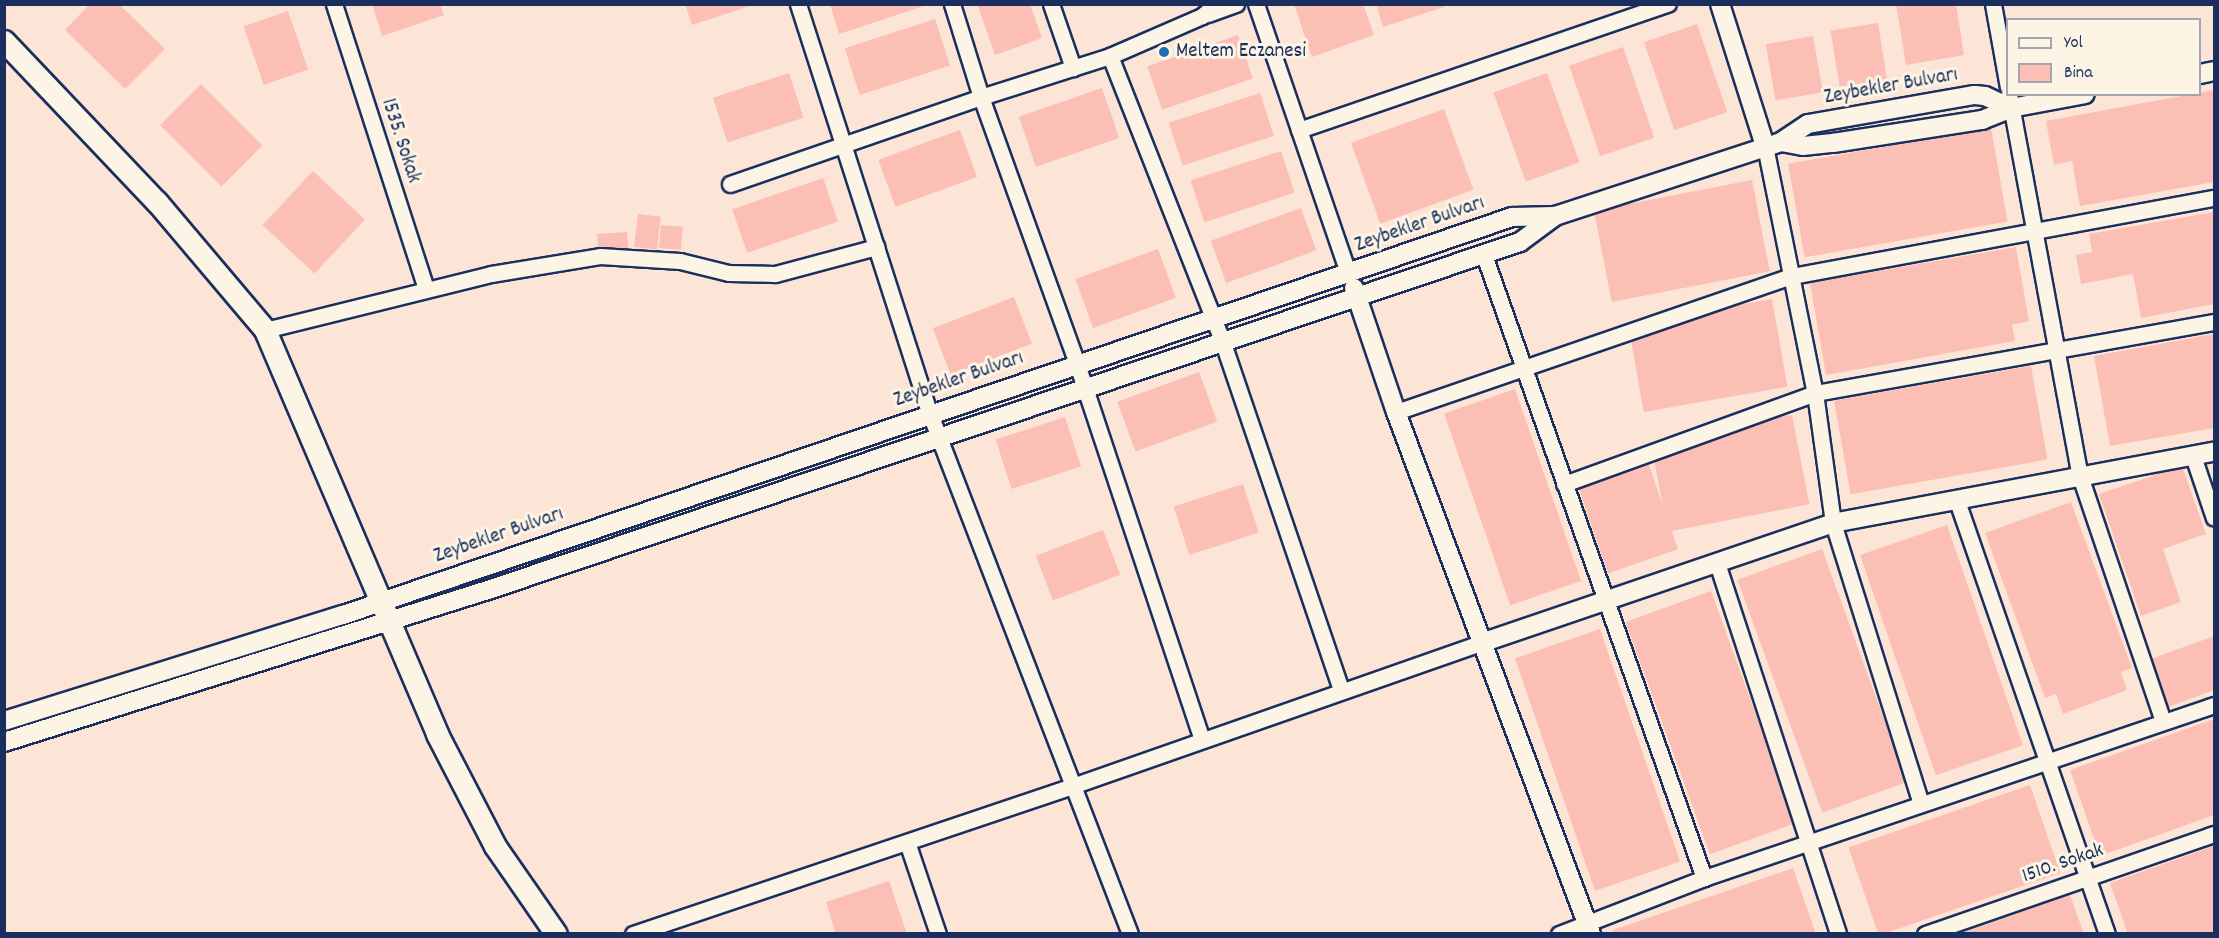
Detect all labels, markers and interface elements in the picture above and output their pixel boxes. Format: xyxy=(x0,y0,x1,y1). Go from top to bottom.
legend xyxy=(2006,18,2201,96)
text: Yol xyxy=(2064,31,2083,56)
place label: Meltem Eczanesi xyxy=(1176,39,1306,65)
marker: Meltem Eczanesi xyxy=(1157,45,1171,59)
text: Bina xyxy=(2064,61,2093,86)
street label: Zeybekler Bulvarı xyxy=(1822,63,1960,111)
street label: 1535. Sokak xyxy=(375,96,425,186)
street label: Zeybekler Bulvarı xyxy=(1352,191,1488,259)
street label: Zeybekler Bulvarı xyxy=(891,346,1027,414)
street label: Zeybekler Bulvarı xyxy=(431,502,567,570)
street label: 1510. Sokak xyxy=(2019,838,2107,890)

